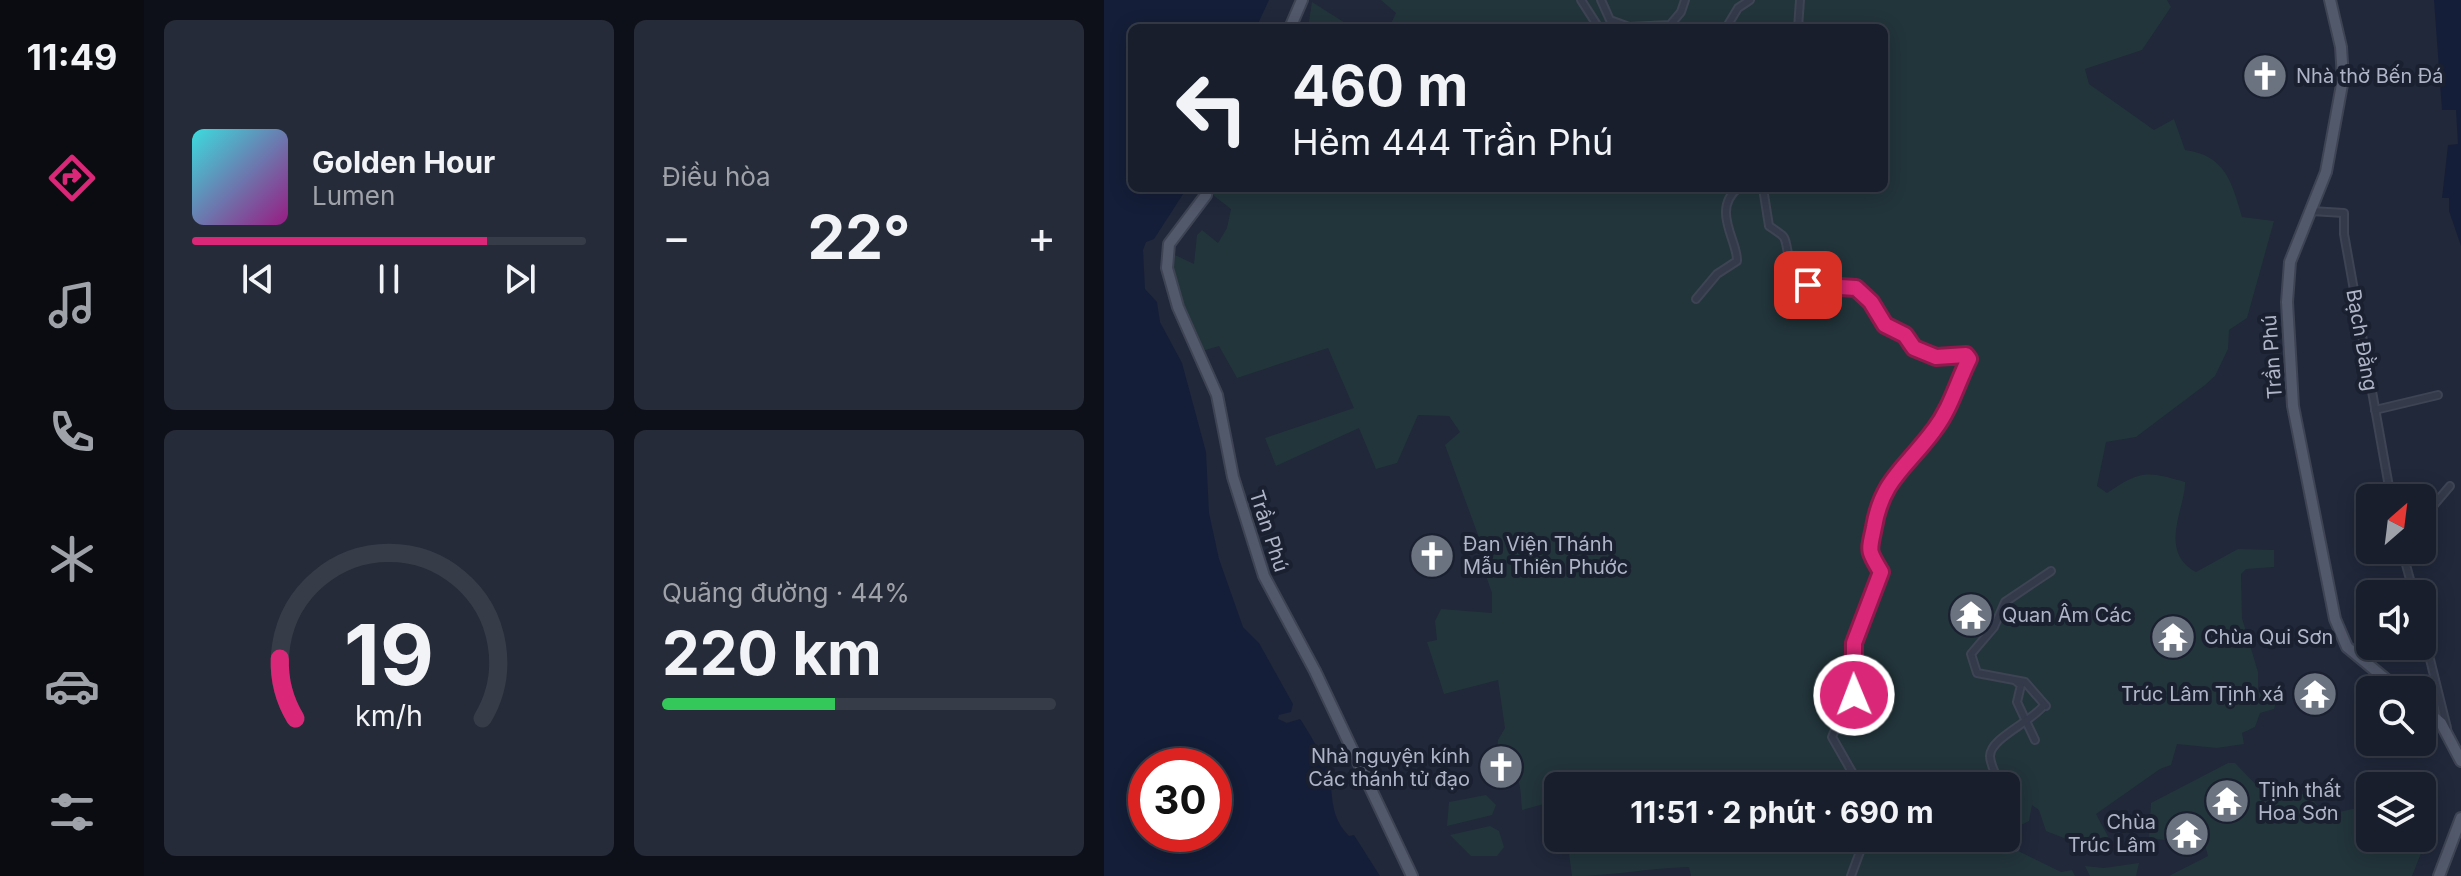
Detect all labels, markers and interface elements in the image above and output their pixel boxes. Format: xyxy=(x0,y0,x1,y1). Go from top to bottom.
text: 11:49 xyxy=(27,35,117,79)
text: 460 m xyxy=(1292,52,1468,120)
church icon: Nhà thờ Bến Đá xyxy=(2241,52,2289,100)
icon: left xyxy=(1160,56,1264,160)
place label: Nhà thờ Bến Đá xyxy=(2296,64,2444,88)
text: Hẻm 444 Trần Phú xyxy=(1292,120,1613,164)
text: Golden Hour xyxy=(312,144,495,180)
icon: directions xyxy=(44,150,100,206)
text: Điều hòa xyxy=(662,161,771,192)
text: Lumen xyxy=(312,180,395,211)
text: 22° xyxy=(807,201,911,273)
text: − xyxy=(662,210,691,264)
text: + xyxy=(1027,210,1056,264)
pin xyxy=(1774,251,1842,319)
icon: previous xyxy=(236,257,280,301)
icon: pause xyxy=(367,257,411,301)
icon: next xyxy=(498,257,542,301)
icon: arrive xyxy=(1786,263,1830,307)
icon: music xyxy=(44,277,100,333)
street label: Bạch Đằng xyxy=(2341,287,2383,393)
street label: Trần Phú xyxy=(2257,314,2287,400)
icon: phone xyxy=(44,404,100,460)
north arrow xyxy=(2356,484,2436,564)
map controls xyxy=(2356,484,2436,852)
street label: Trần Phú xyxy=(1245,487,1293,575)
icon: climate xyxy=(44,531,100,587)
church icon: Đan Viện Thánh Mẫu Thiên Phước xyxy=(1408,532,1456,580)
place label: Đan Viện Thánh Mẫu Thiên Phước xyxy=(1463,532,1628,579)
text: Quãng đường · 44% xyxy=(662,577,910,608)
button: sound xyxy=(2356,580,2436,660)
temple icon: Quan Âm Các xyxy=(1947,591,1995,639)
place label: Quan Âm Các xyxy=(2002,603,2132,627)
text: 19 xyxy=(344,604,434,705)
temple icon: Chùa Qui Sơn xyxy=(2149,613,2197,661)
text: 220 km xyxy=(662,617,882,689)
place label: Chùa Qui Sơn xyxy=(2204,625,2333,649)
position arrow xyxy=(1812,653,1896,737)
icon: car xyxy=(44,658,100,714)
temple icon: Trúc Lâm Tịnh xá xyxy=(2291,670,2339,718)
button: search xyxy=(2356,676,2436,756)
place label: Trúc Lâm Tịnh xá xyxy=(2121,682,2284,706)
text: km/h xyxy=(355,698,423,733)
church icon: Nhà nguyện kính Các thánh tử đạo xyxy=(1477,743,1525,791)
place label: Nhà nguyện kính Các thánh tử đạo xyxy=(1308,744,1470,791)
speed limit sign: 30 xyxy=(1128,748,1232,852)
button: layers xyxy=(2356,772,2436,852)
temple icon: Tịnh thất Hoa Sơn xyxy=(2203,777,2251,825)
place label: Tịnh thất Hoa Sơn xyxy=(2258,778,2342,825)
icon: filters xyxy=(44,784,100,840)
text: 11:51 · 2 phút · 690 m xyxy=(1630,794,1934,830)
place label: Chùa Trúc Lâm xyxy=(2068,810,2156,857)
temple icon: Chùa Trúc Lâm xyxy=(2163,810,2211,858)

